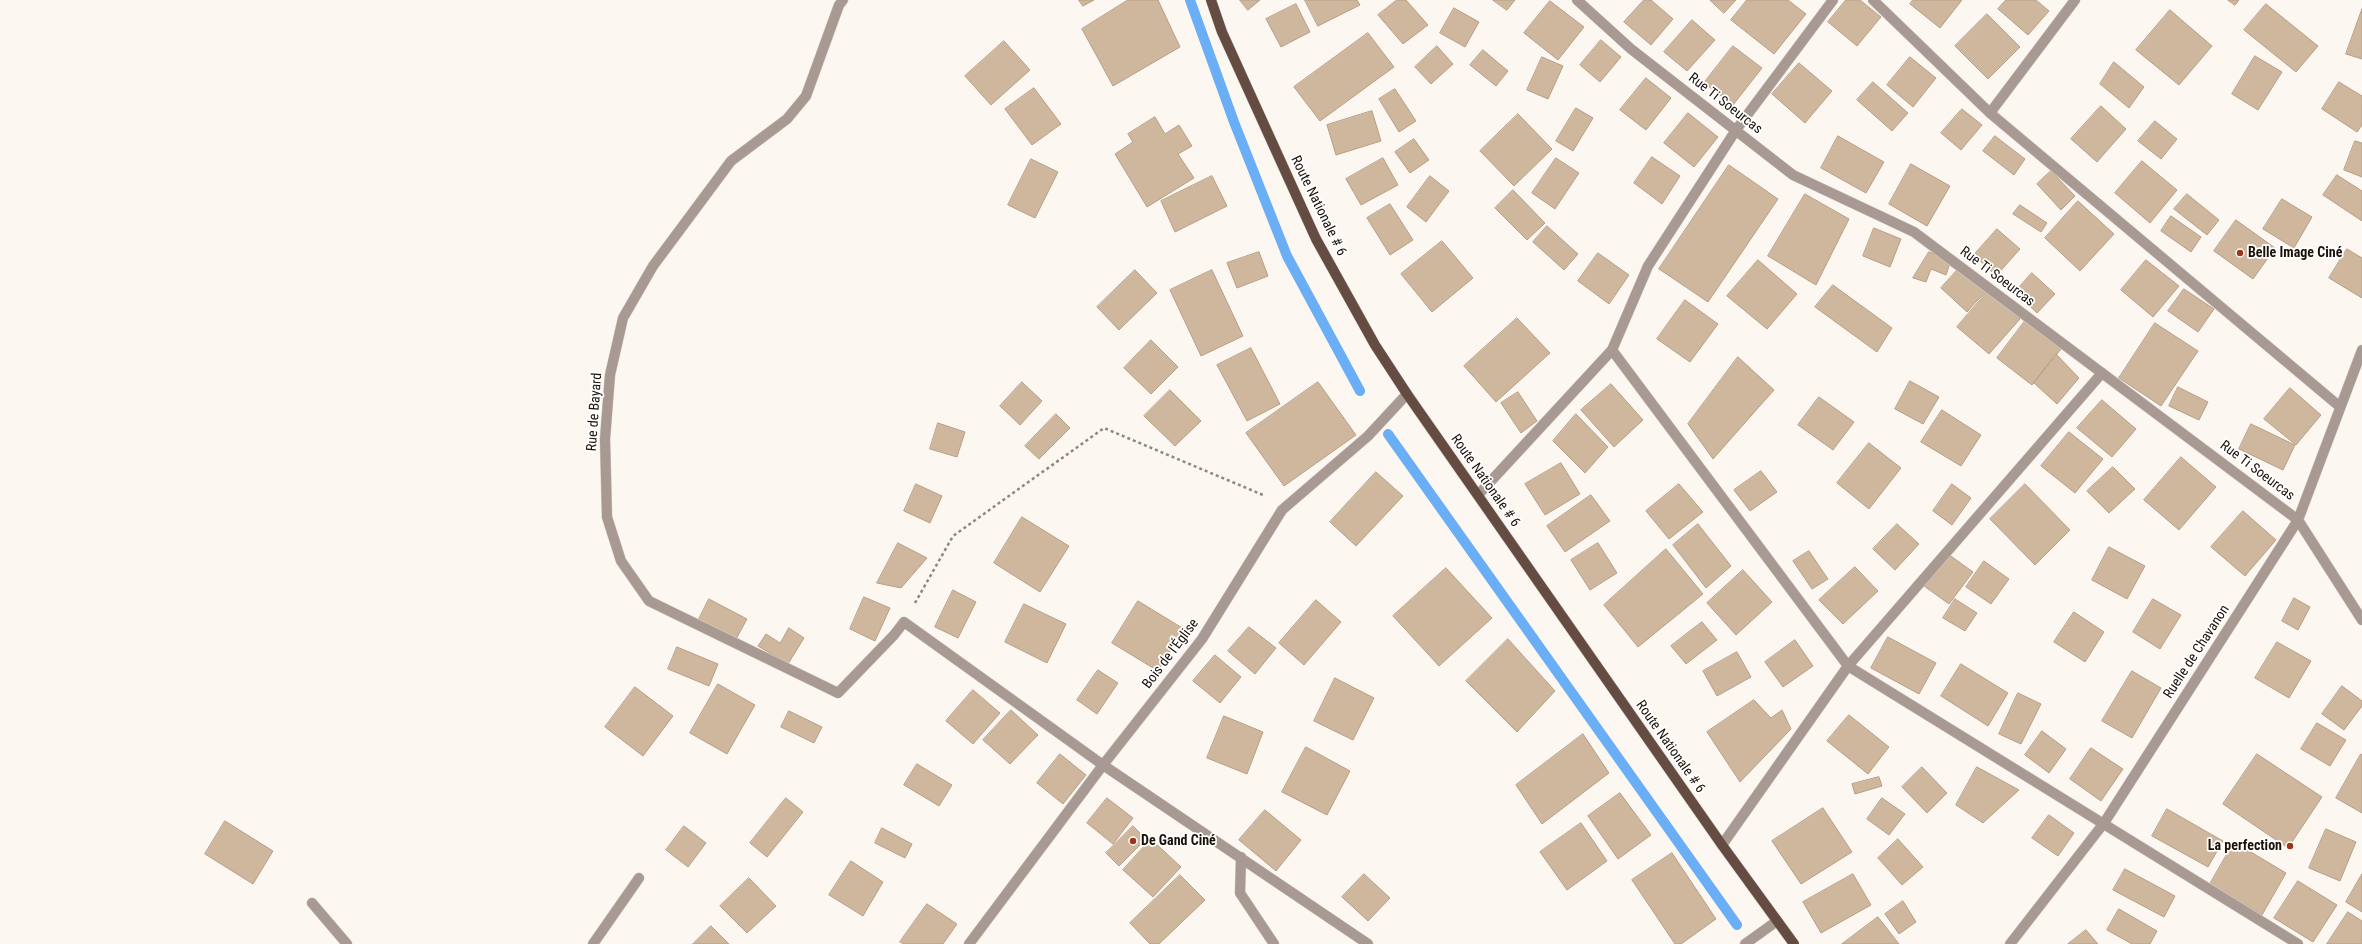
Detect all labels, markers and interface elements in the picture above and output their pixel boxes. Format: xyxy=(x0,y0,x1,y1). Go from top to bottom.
street label: Rue Ti Soeurcas xyxy=(1685,70,1765,138)
street label: Route Nationale # 6 xyxy=(1287,153,1349,259)
street label: Rue Ti Soeurcas xyxy=(1956,244,2038,310)
place label: Belle Image Ciné xyxy=(2248,245,2342,261)
marker: Belle Image Ciné xyxy=(2235,248,2245,258)
street label: Rue de Bayard xyxy=(584,372,606,452)
street label: Route Nationale # 6 xyxy=(1447,431,1523,531)
street label: Rue Ti Soeurcas xyxy=(2216,438,2298,504)
street label: Ruelle de Chavanon xyxy=(2160,602,2234,702)
street label: Bois de l'Église xyxy=(1139,616,1203,692)
street label: Route Nationale # 6 xyxy=(1632,697,1708,797)
place label: De Gand Ciné xyxy=(1141,833,1216,849)
marker: De Gand Ciné xyxy=(1128,836,1138,846)
place label: La perfection xyxy=(2208,838,2282,854)
marker: La perfection xyxy=(2285,841,2295,851)

